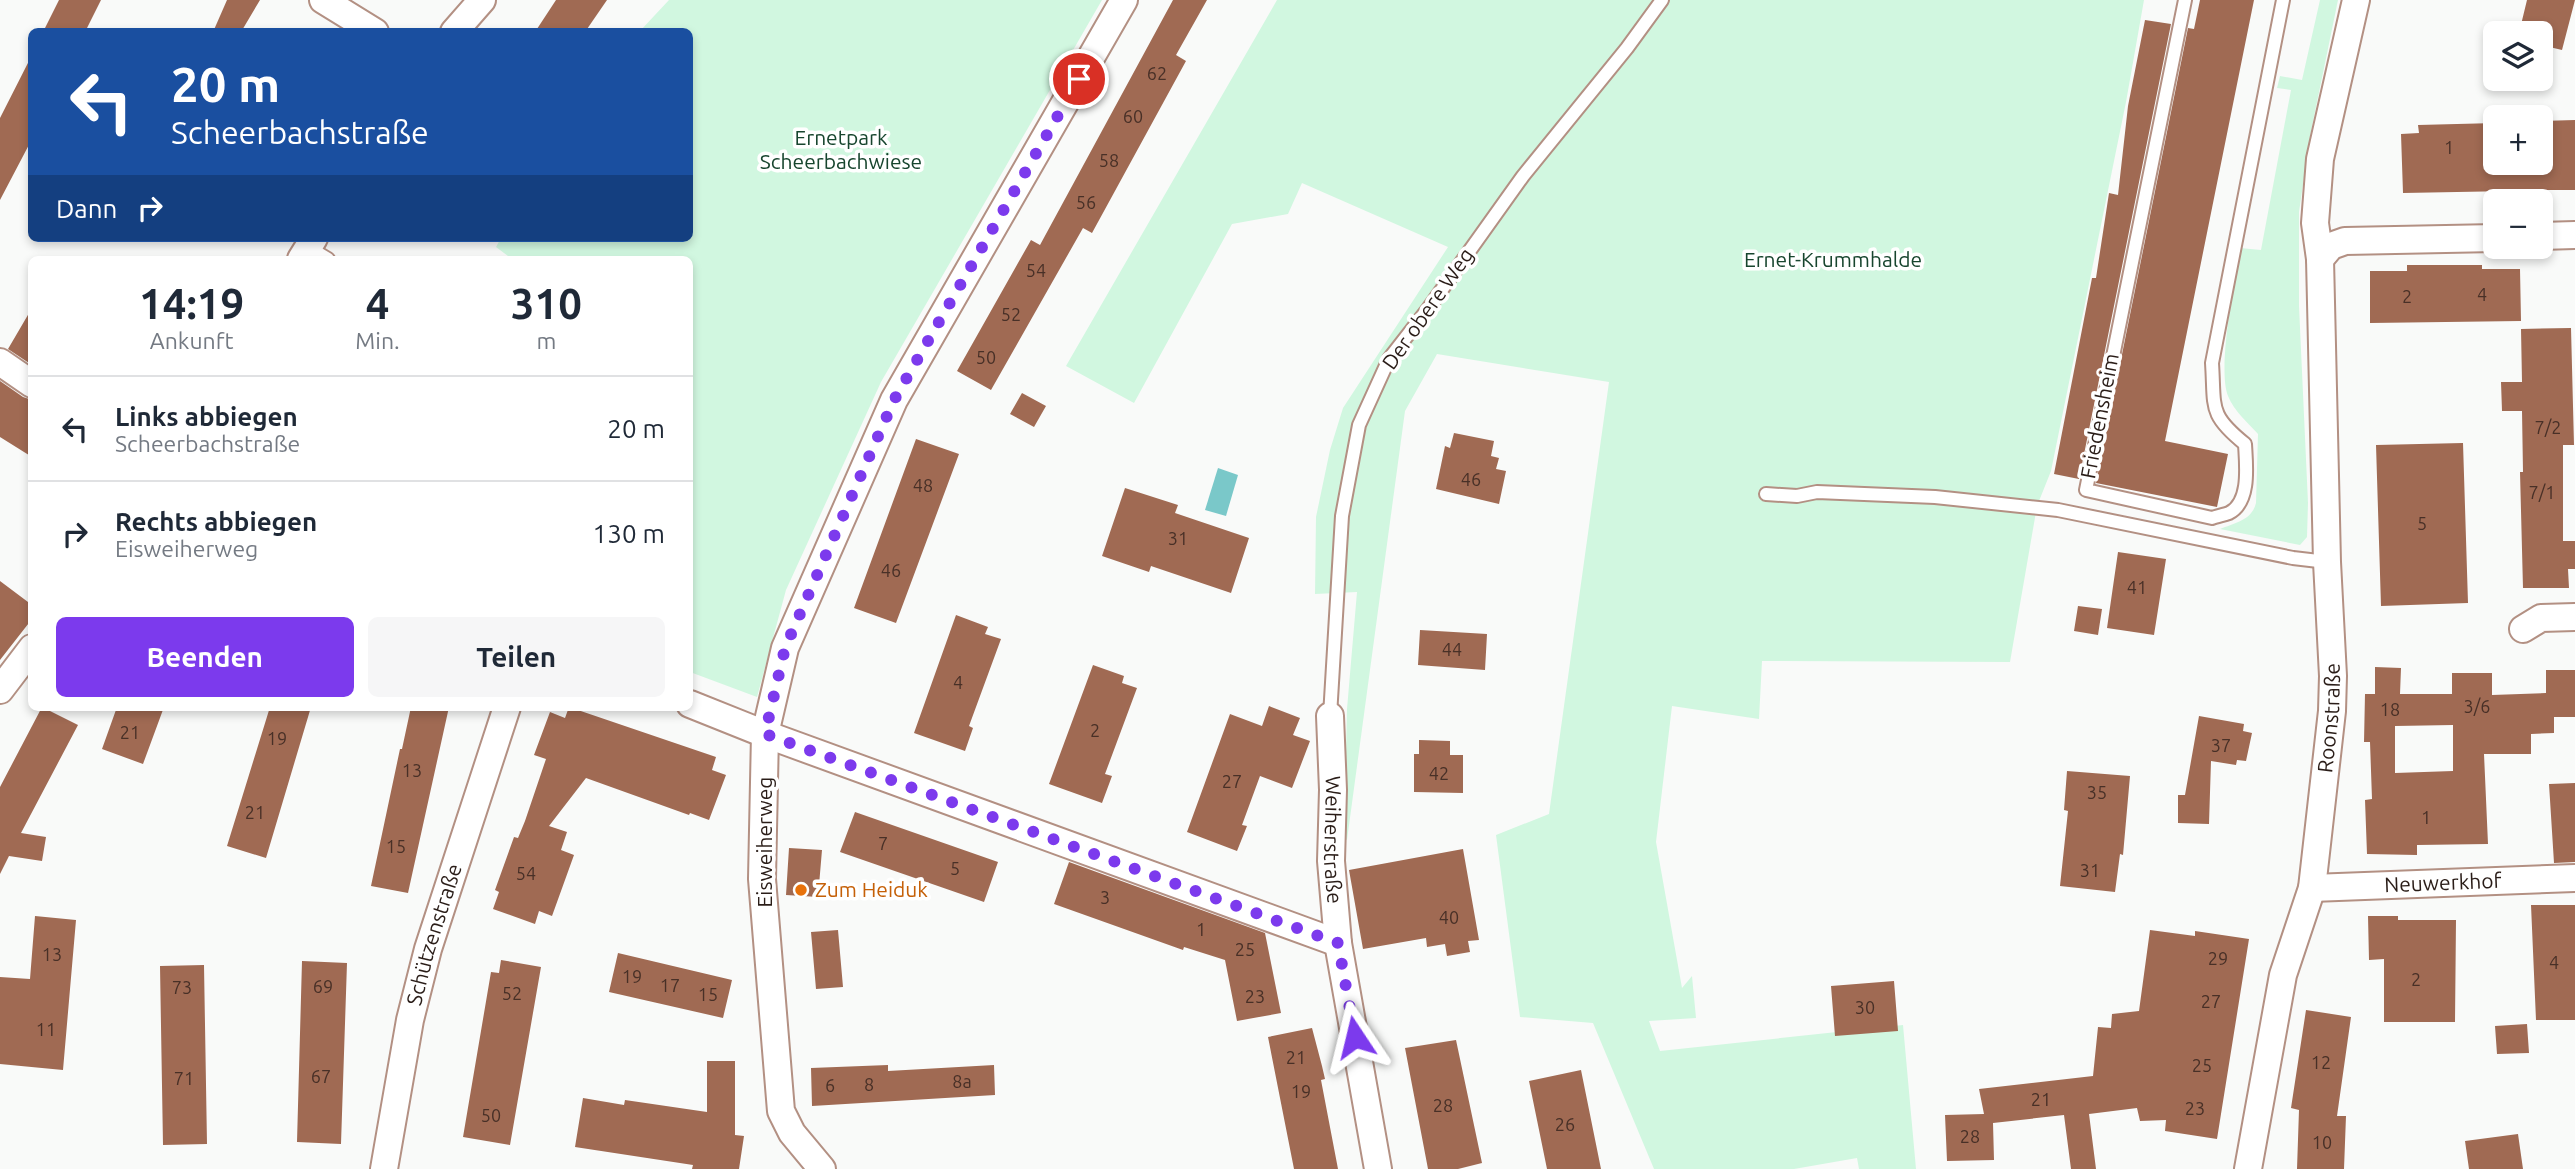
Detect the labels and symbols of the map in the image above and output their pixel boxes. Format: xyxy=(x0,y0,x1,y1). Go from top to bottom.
pin xyxy=(1049,49,1109,109)
house number: 62 xyxy=(1147,63,1167,83)
house number: 60 xyxy=(1123,106,1143,126)
park label: Ernetpark Scheerbachwiese xyxy=(760,125,922,173)
house number: 1 xyxy=(2444,137,2454,157)
house number: 58 xyxy=(1099,150,1119,170)
house number: 56 xyxy=(1076,192,1096,212)
street label: Der obere Weg xyxy=(1376,243,1478,374)
park label: Ernet-Krummhalde xyxy=(1744,247,1922,271)
house number: 54 xyxy=(1026,260,1046,280)
house number: 4 xyxy=(2477,284,2487,304)
house number: 2 xyxy=(2402,286,2412,306)
house number: 52 xyxy=(1001,304,1021,324)
house number: 50 xyxy=(976,347,996,367)
street label: Friedensheim xyxy=(2075,351,2123,481)
house number: 7/2 xyxy=(2535,417,2561,437)
house number: 46 xyxy=(1461,469,1481,489)
house number: 48 xyxy=(913,475,933,495)
house number: 7/1 xyxy=(2529,482,2555,502)
house number: 5 xyxy=(2417,513,2427,533)
house number: 31 xyxy=(1168,528,1188,548)
house number: 46 xyxy=(881,560,901,580)
house number: 41 xyxy=(2127,577,2147,597)
house number: 44 xyxy=(1442,639,1462,659)
street label: Roonstraße xyxy=(2312,662,2344,774)
house number: 4 xyxy=(953,672,963,692)
house number: 3/6 xyxy=(2464,696,2490,716)
house number: 18 xyxy=(2380,699,2400,719)
house number: 2 xyxy=(1090,720,1100,740)
house number: 21 xyxy=(120,722,140,742)
house number: 19 xyxy=(267,728,287,748)
house number: 37 xyxy=(2211,735,2231,755)
house number: 13 xyxy=(402,760,422,780)
house number: 42 xyxy=(1429,763,1449,783)
house number: 27 xyxy=(1222,771,1242,791)
street label: Weiherstraße xyxy=(1320,776,1348,905)
street label: Eisweiherweg xyxy=(752,777,776,907)
house number: 35 xyxy=(2087,782,2107,802)
house number: 21 xyxy=(245,802,265,822)
house number: 1 xyxy=(2421,807,2431,827)
house number: 7 xyxy=(878,833,888,853)
house number: 15 xyxy=(386,836,406,856)
house number: 5 xyxy=(950,858,960,878)
house number: 31 xyxy=(2080,860,2100,880)
street label: Schützenstraße xyxy=(401,861,466,1008)
house number: 54 xyxy=(516,863,536,883)
street label: Neuwerkhof xyxy=(2384,868,2503,896)
place label: Zum Heiduk xyxy=(815,877,928,901)
marker: Zum Heiduk xyxy=(793,882,809,898)
house number: 3 xyxy=(1100,887,1110,907)
house number: 40 xyxy=(1439,907,1459,927)
house number: 1 xyxy=(1196,919,1206,939)
house number: 25 xyxy=(1235,939,1255,959)
house number: 13 xyxy=(42,944,62,964)
house number: 29 xyxy=(2208,948,2228,968)
house number: 4 xyxy=(2549,952,2559,972)
house number: 19 xyxy=(622,966,642,986)
house number: 2 xyxy=(2411,969,2421,989)
house number: 17 xyxy=(660,975,680,995)
house number: 69 xyxy=(313,976,333,996)
house number: 73 xyxy=(172,977,192,997)
house number: 52 xyxy=(502,983,522,1003)
house number: 15 xyxy=(698,984,718,1004)
house number: 23 xyxy=(1245,986,1265,1006)
house number: 27 xyxy=(2201,991,2221,1011)
house number: 30 xyxy=(1855,997,1875,1017)
position arrow xyxy=(1318,1000,1392,1074)
house number: 11 xyxy=(36,1019,56,1039)
house number: 21 xyxy=(1286,1047,1306,1067)
house number: 12 xyxy=(2311,1052,2331,1072)
house number: 25 xyxy=(2192,1055,2212,1075)
house number: 67 xyxy=(311,1066,331,1086)
house number: 71 xyxy=(174,1068,194,1088)
house number: 8a xyxy=(952,1071,972,1091)
house number: 8 xyxy=(864,1074,874,1094)
house number: 6 xyxy=(825,1075,835,1095)
house number: 19 xyxy=(1291,1081,1311,1101)
house number: 21 xyxy=(2031,1089,2051,1109)
house number: 28 xyxy=(1433,1095,1453,1115)
house number: 23 xyxy=(2185,1098,2205,1118)
house number: 50 xyxy=(481,1105,501,1125)
house number: 26 xyxy=(1555,1114,1575,1134)
house number: 28 xyxy=(1960,1126,1980,1146)
house number: 10 xyxy=(2312,1132,2332,1152)

